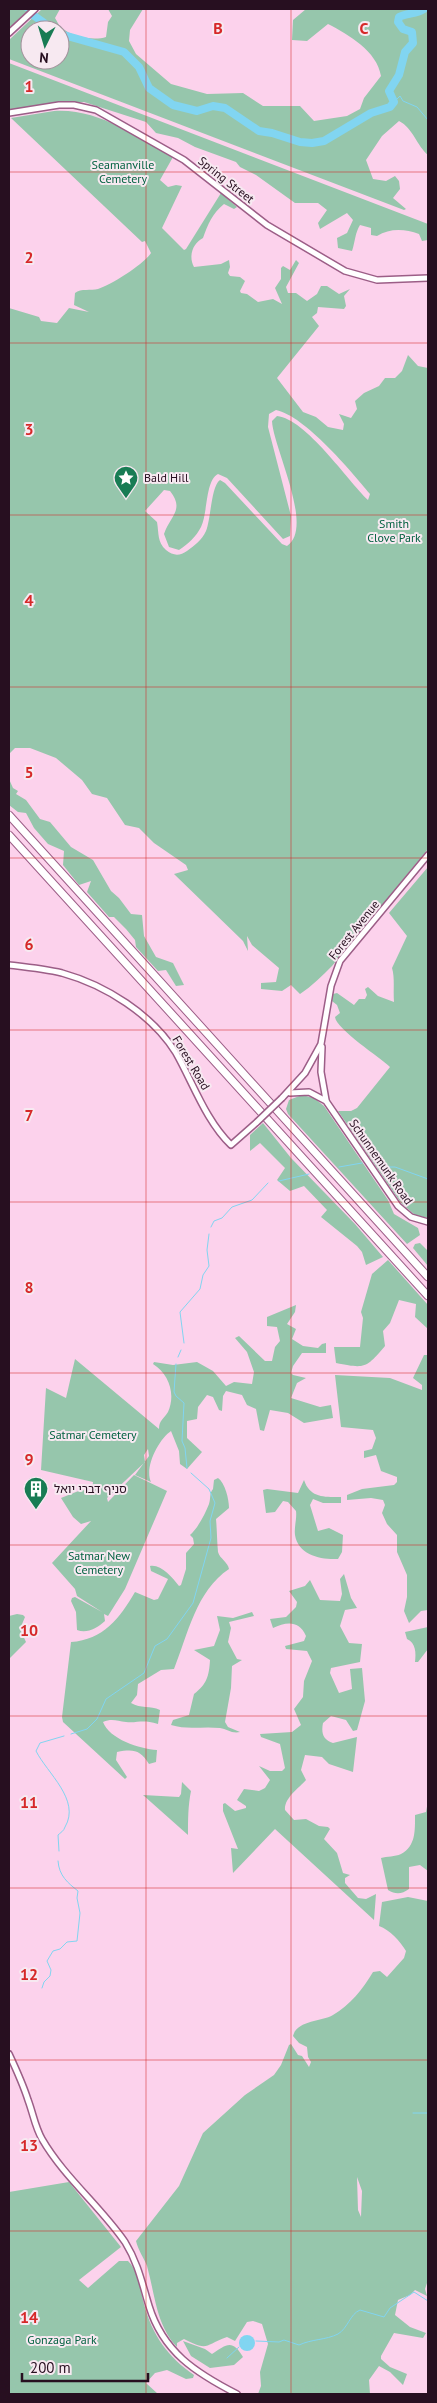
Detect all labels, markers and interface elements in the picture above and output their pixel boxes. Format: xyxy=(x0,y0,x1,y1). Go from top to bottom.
text: B xyxy=(213,18,223,38)
text: C xyxy=(360,18,369,38)
north arrow xyxy=(20,20,70,70)
text: N xyxy=(38,49,49,67)
text: 1 xyxy=(24,76,34,96)
street label: Spring Street xyxy=(195,153,257,206)
park label: Seamanville Cemetery xyxy=(92,157,154,186)
text: 2 xyxy=(24,247,34,267)
text: 3 xyxy=(24,419,34,439)
place icon: Bald Hill xyxy=(113,465,139,499)
place label: Bald Hill xyxy=(144,470,189,485)
park label: Smith Clove Park xyxy=(367,516,421,545)
text: 4 xyxy=(24,590,34,610)
text: 5 xyxy=(24,762,34,782)
street label: Forest Avenue xyxy=(325,897,382,962)
text: 6 xyxy=(24,934,34,954)
street label: Forest Road xyxy=(169,1033,213,1093)
text: 7 xyxy=(24,1105,34,1125)
street label: Schunnemunk Road xyxy=(346,1116,416,1207)
text: 8 xyxy=(24,1277,34,1297)
park label: Satmar Cemetery xyxy=(49,1427,137,1442)
text: 9 xyxy=(24,1449,34,1469)
building icon: סניף דברי יואל xyxy=(23,1476,49,1510)
place label: סניף דברי יואל xyxy=(54,1481,127,1496)
park label: Satmar New Cemetery xyxy=(68,1548,130,1577)
text: 10 xyxy=(20,1620,38,1640)
text: 11 xyxy=(20,1792,38,1812)
text: 12 xyxy=(20,1964,38,1984)
text: 13 xyxy=(20,2135,38,2155)
text: 14 xyxy=(20,2307,38,2327)
park label: Gonzaga Park xyxy=(27,2332,97,2347)
scale bar xyxy=(22,2350,149,2382)
text: 200 m xyxy=(30,2358,71,2377)

